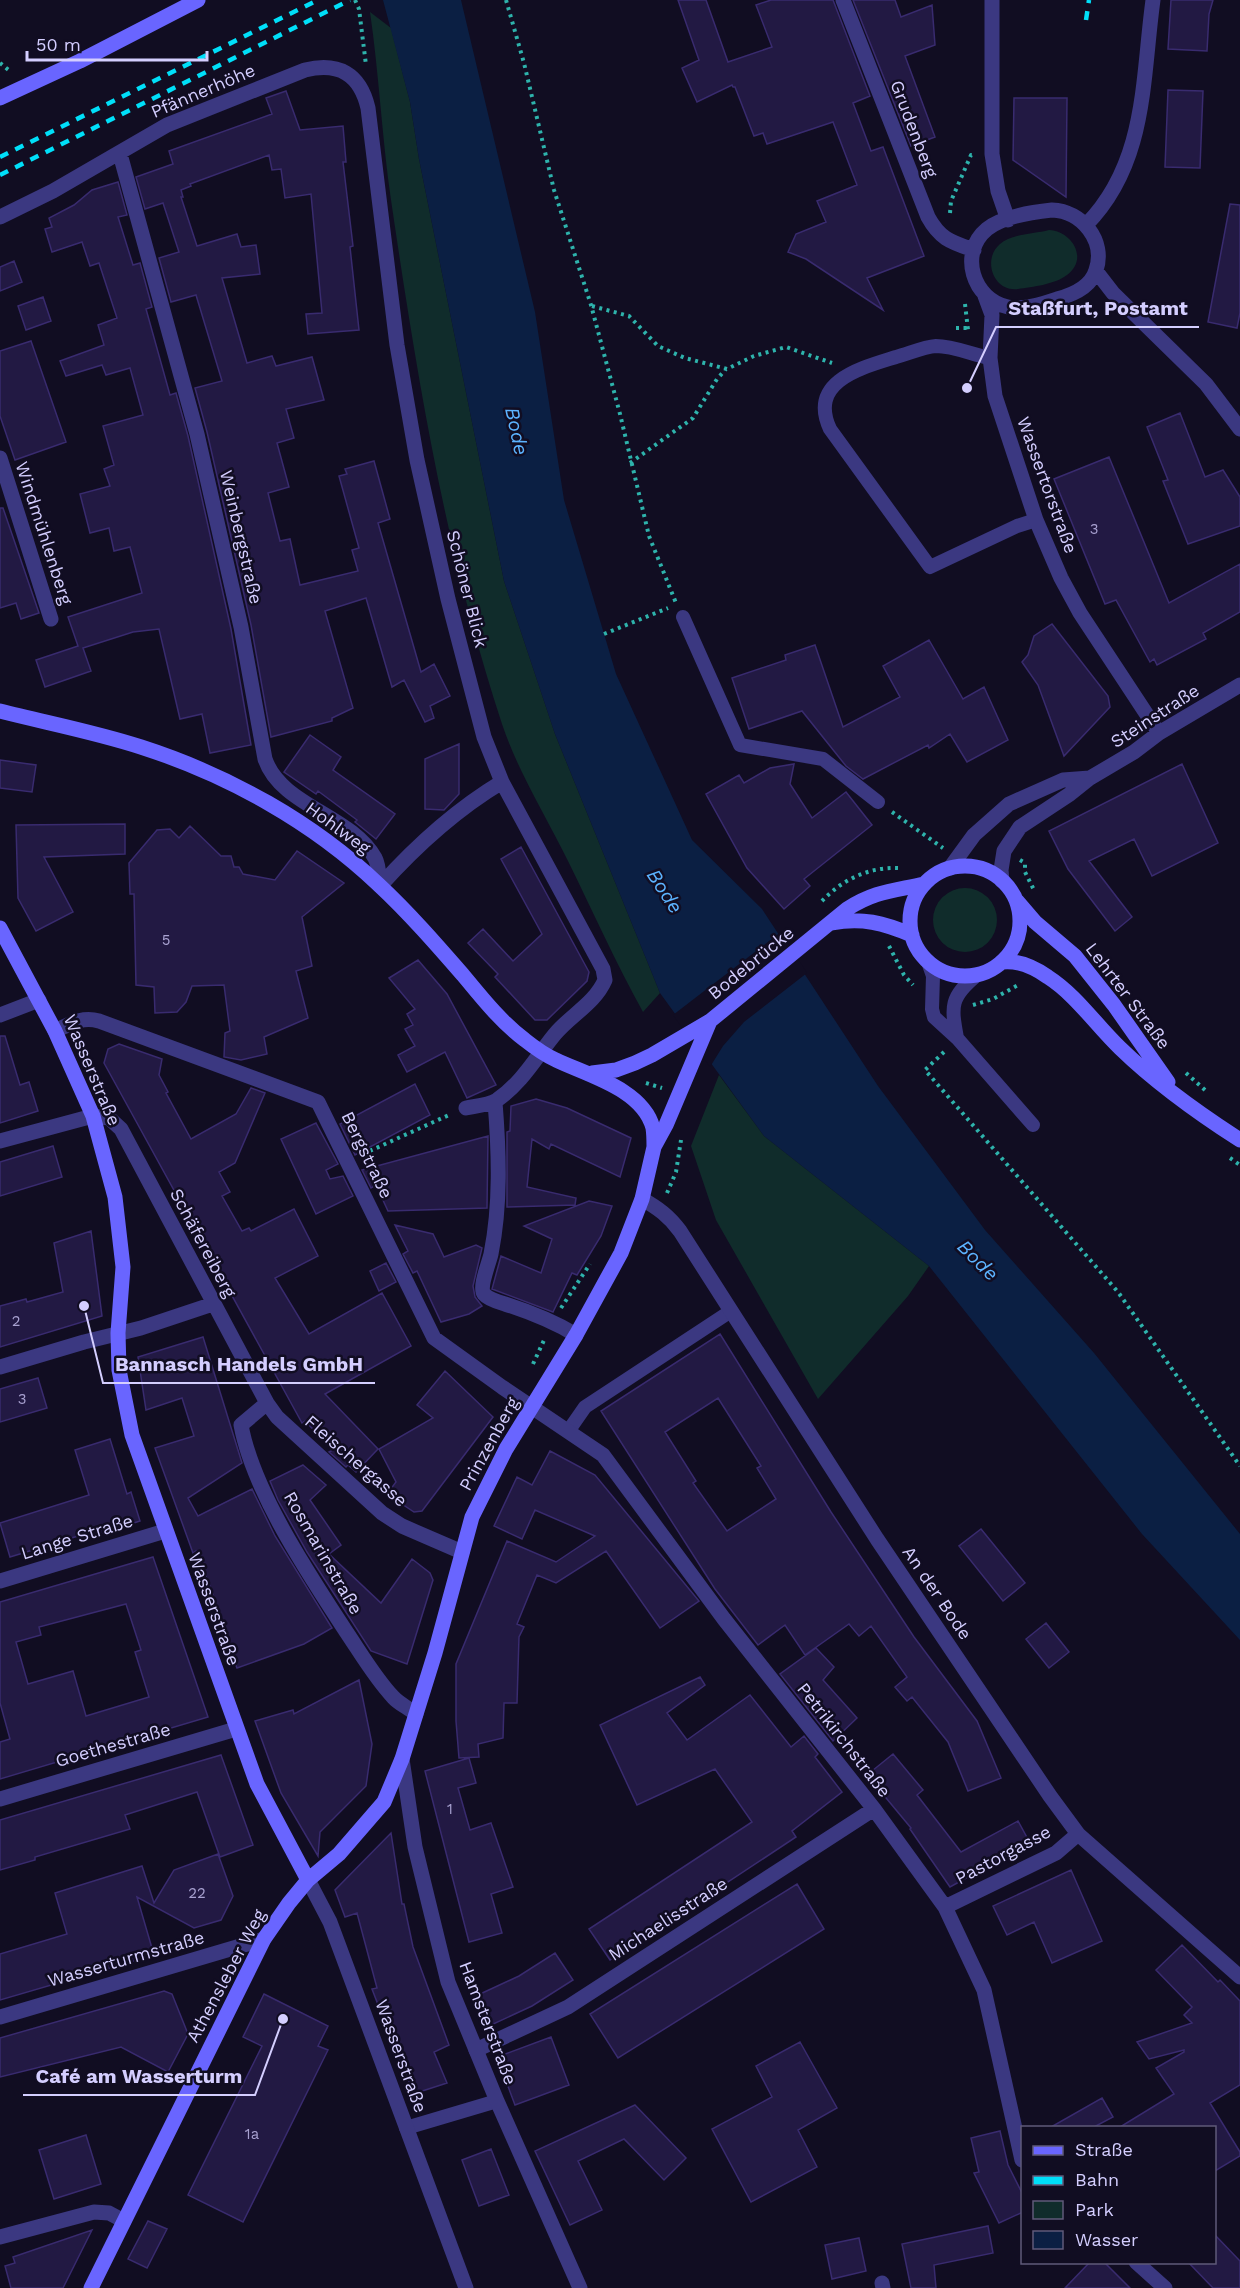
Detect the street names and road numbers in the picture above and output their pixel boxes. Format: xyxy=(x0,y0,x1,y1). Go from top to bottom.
street label: Pfännerhöhe xyxy=(148,59,258,122)
street label: Grudenberg xyxy=(886,77,943,181)
street label: Wassertorstraße xyxy=(1013,414,1082,556)
street label: Windmühlenberg xyxy=(11,459,78,607)
street label: Weinbergstraße xyxy=(216,468,267,606)
street label: Schöner Blick xyxy=(443,528,492,650)
street label: Steinstraße xyxy=(1107,679,1203,752)
street label: Hohlweg xyxy=(302,797,375,858)
street label: Bodebrücke xyxy=(704,922,798,1004)
street label: Lehrter Straße xyxy=(1082,938,1175,1053)
street label: Wasserstraße xyxy=(60,1011,125,1129)
street label: Bergstraße xyxy=(337,1108,398,1202)
street label: Schäfereiberg xyxy=(166,1185,241,1301)
street label: Prinzenberg xyxy=(454,1393,523,1494)
street label: Fleischergasse xyxy=(301,1410,412,1511)
street label: Rosmarinstraße xyxy=(280,1488,367,1618)
street label: Lange Straße xyxy=(18,1510,135,1564)
street label: An der Bode xyxy=(898,1542,976,1643)
street label: Wasserstraße xyxy=(184,1549,245,1668)
street label: Petrikirchstraße xyxy=(793,1678,896,1801)
street label: Goethestraße xyxy=(53,1718,173,1771)
street label: Pastorgasse xyxy=(951,1821,1054,1888)
street label: Michaelisstraße xyxy=(604,1872,731,1965)
street label: Athensleber Weg xyxy=(182,1905,270,2046)
street label: Wasserturmstraße xyxy=(45,1926,207,1991)
street label: Hamsterstraße xyxy=(455,1958,522,2088)
street label: Wasserstraße xyxy=(371,1996,432,2115)

